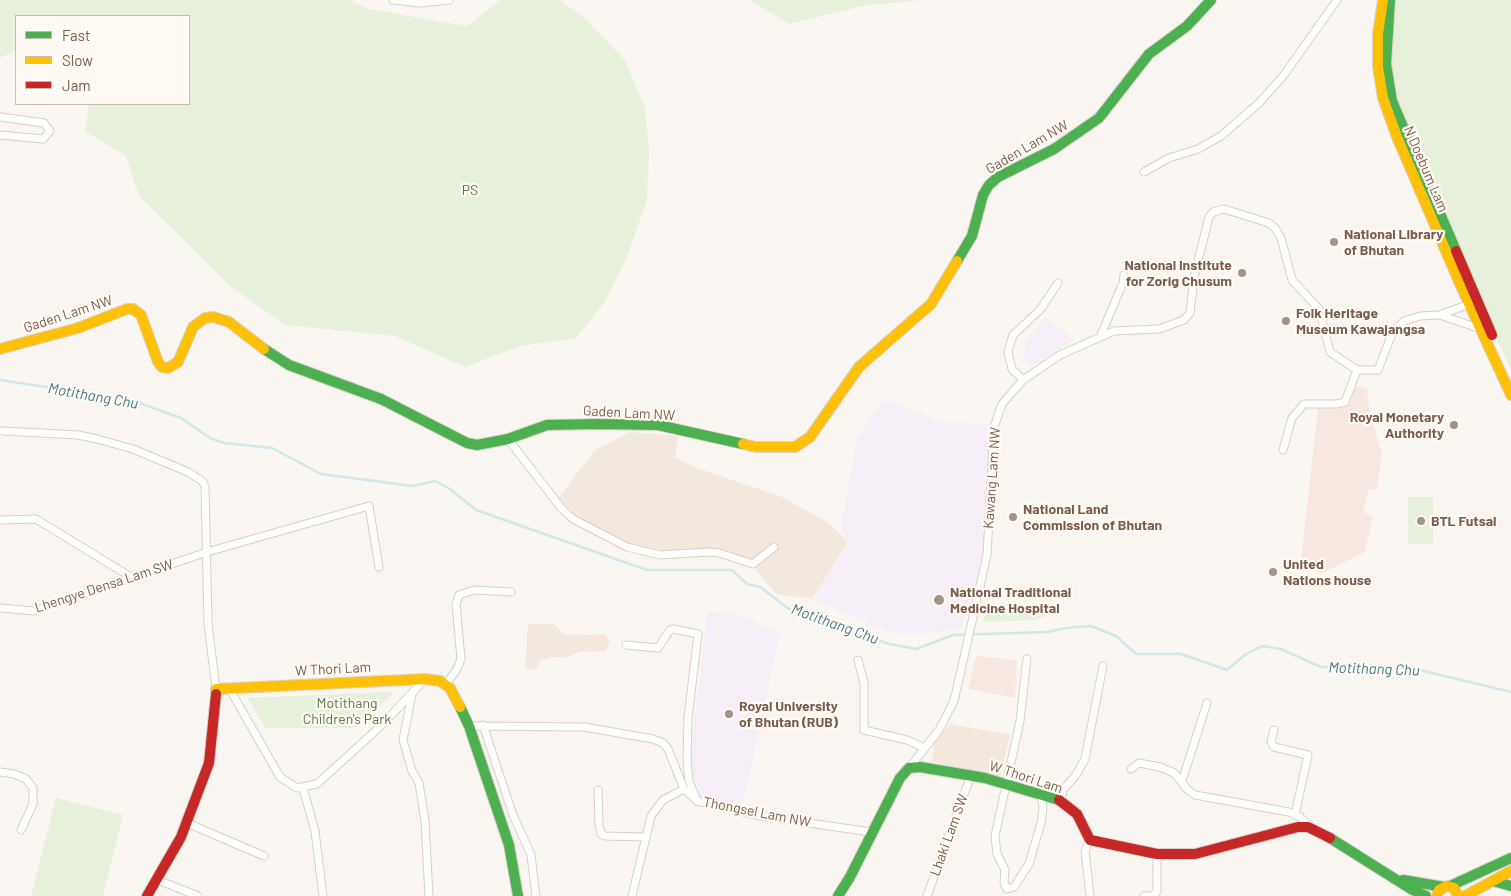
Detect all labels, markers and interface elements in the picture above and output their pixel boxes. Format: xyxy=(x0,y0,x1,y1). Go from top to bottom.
legend xyxy=(15,15,190,105)
text: Fast xyxy=(62,26,90,44)
text: Slow xyxy=(62,51,93,69)
text: Jam xyxy=(62,76,91,94)
street label: Gaden Lam NW xyxy=(983,117,1071,177)
street label: N Doebum Lam xyxy=(1400,123,1452,215)
park label: PS xyxy=(462,182,478,198)
place label: National Library of Bhutan xyxy=(1344,226,1443,258)
marker: National Library of Bhutan xyxy=(1328,236,1340,248)
place label: National Institute for Zorig Chusum xyxy=(1124,257,1232,290)
marker: National Institute for Zorig Chusum xyxy=(1236,267,1248,279)
street label: Gaden Lam NW xyxy=(21,292,115,336)
place label: Folk Heritage Museum Kawajangsa xyxy=(1296,305,1425,338)
marker: Folk Heritage Museum Kawajangsa xyxy=(1280,315,1292,327)
water label: Motithang Chu xyxy=(46,379,140,413)
street label: Gaden Lam NW xyxy=(582,402,676,424)
place label: Royal Monetary Authority xyxy=(1350,409,1444,442)
marker: Royal Monetary Authority xyxy=(1448,419,1460,431)
street label: Kawang Lam NW xyxy=(980,427,1004,529)
place label: National Land Commission of Bhutan xyxy=(1023,501,1162,534)
marker: National Land Commission of Bhutan xyxy=(1007,511,1019,523)
place label: BTL Futsal xyxy=(1431,513,1497,529)
marker: BTL Futsal xyxy=(1415,515,1427,527)
street label: Lhengye Densa Lam SW xyxy=(33,556,175,616)
place label: United Nations house xyxy=(1283,556,1371,588)
marker: United Nations house xyxy=(1267,566,1279,578)
place label: National Traditional Medicine Hospital xyxy=(950,584,1071,616)
marker: National Traditional Medicine Hospital xyxy=(932,593,946,607)
water label: Motithang Chu xyxy=(789,600,881,648)
water label: Motithang Chu xyxy=(1328,658,1420,680)
street label: W Thori Lam xyxy=(294,659,372,679)
park label: Motithang Children's Park xyxy=(303,695,391,728)
place label: Royal University of Bhutan (RUB) xyxy=(739,698,838,730)
marker: Royal University of Bhutan (RUB) xyxy=(723,708,735,720)
street label: W Thori Lam xyxy=(987,757,1065,797)
street label: Lhaki Lam SW xyxy=(926,792,972,878)
street label: Thongsel Lam NW xyxy=(702,793,812,831)

